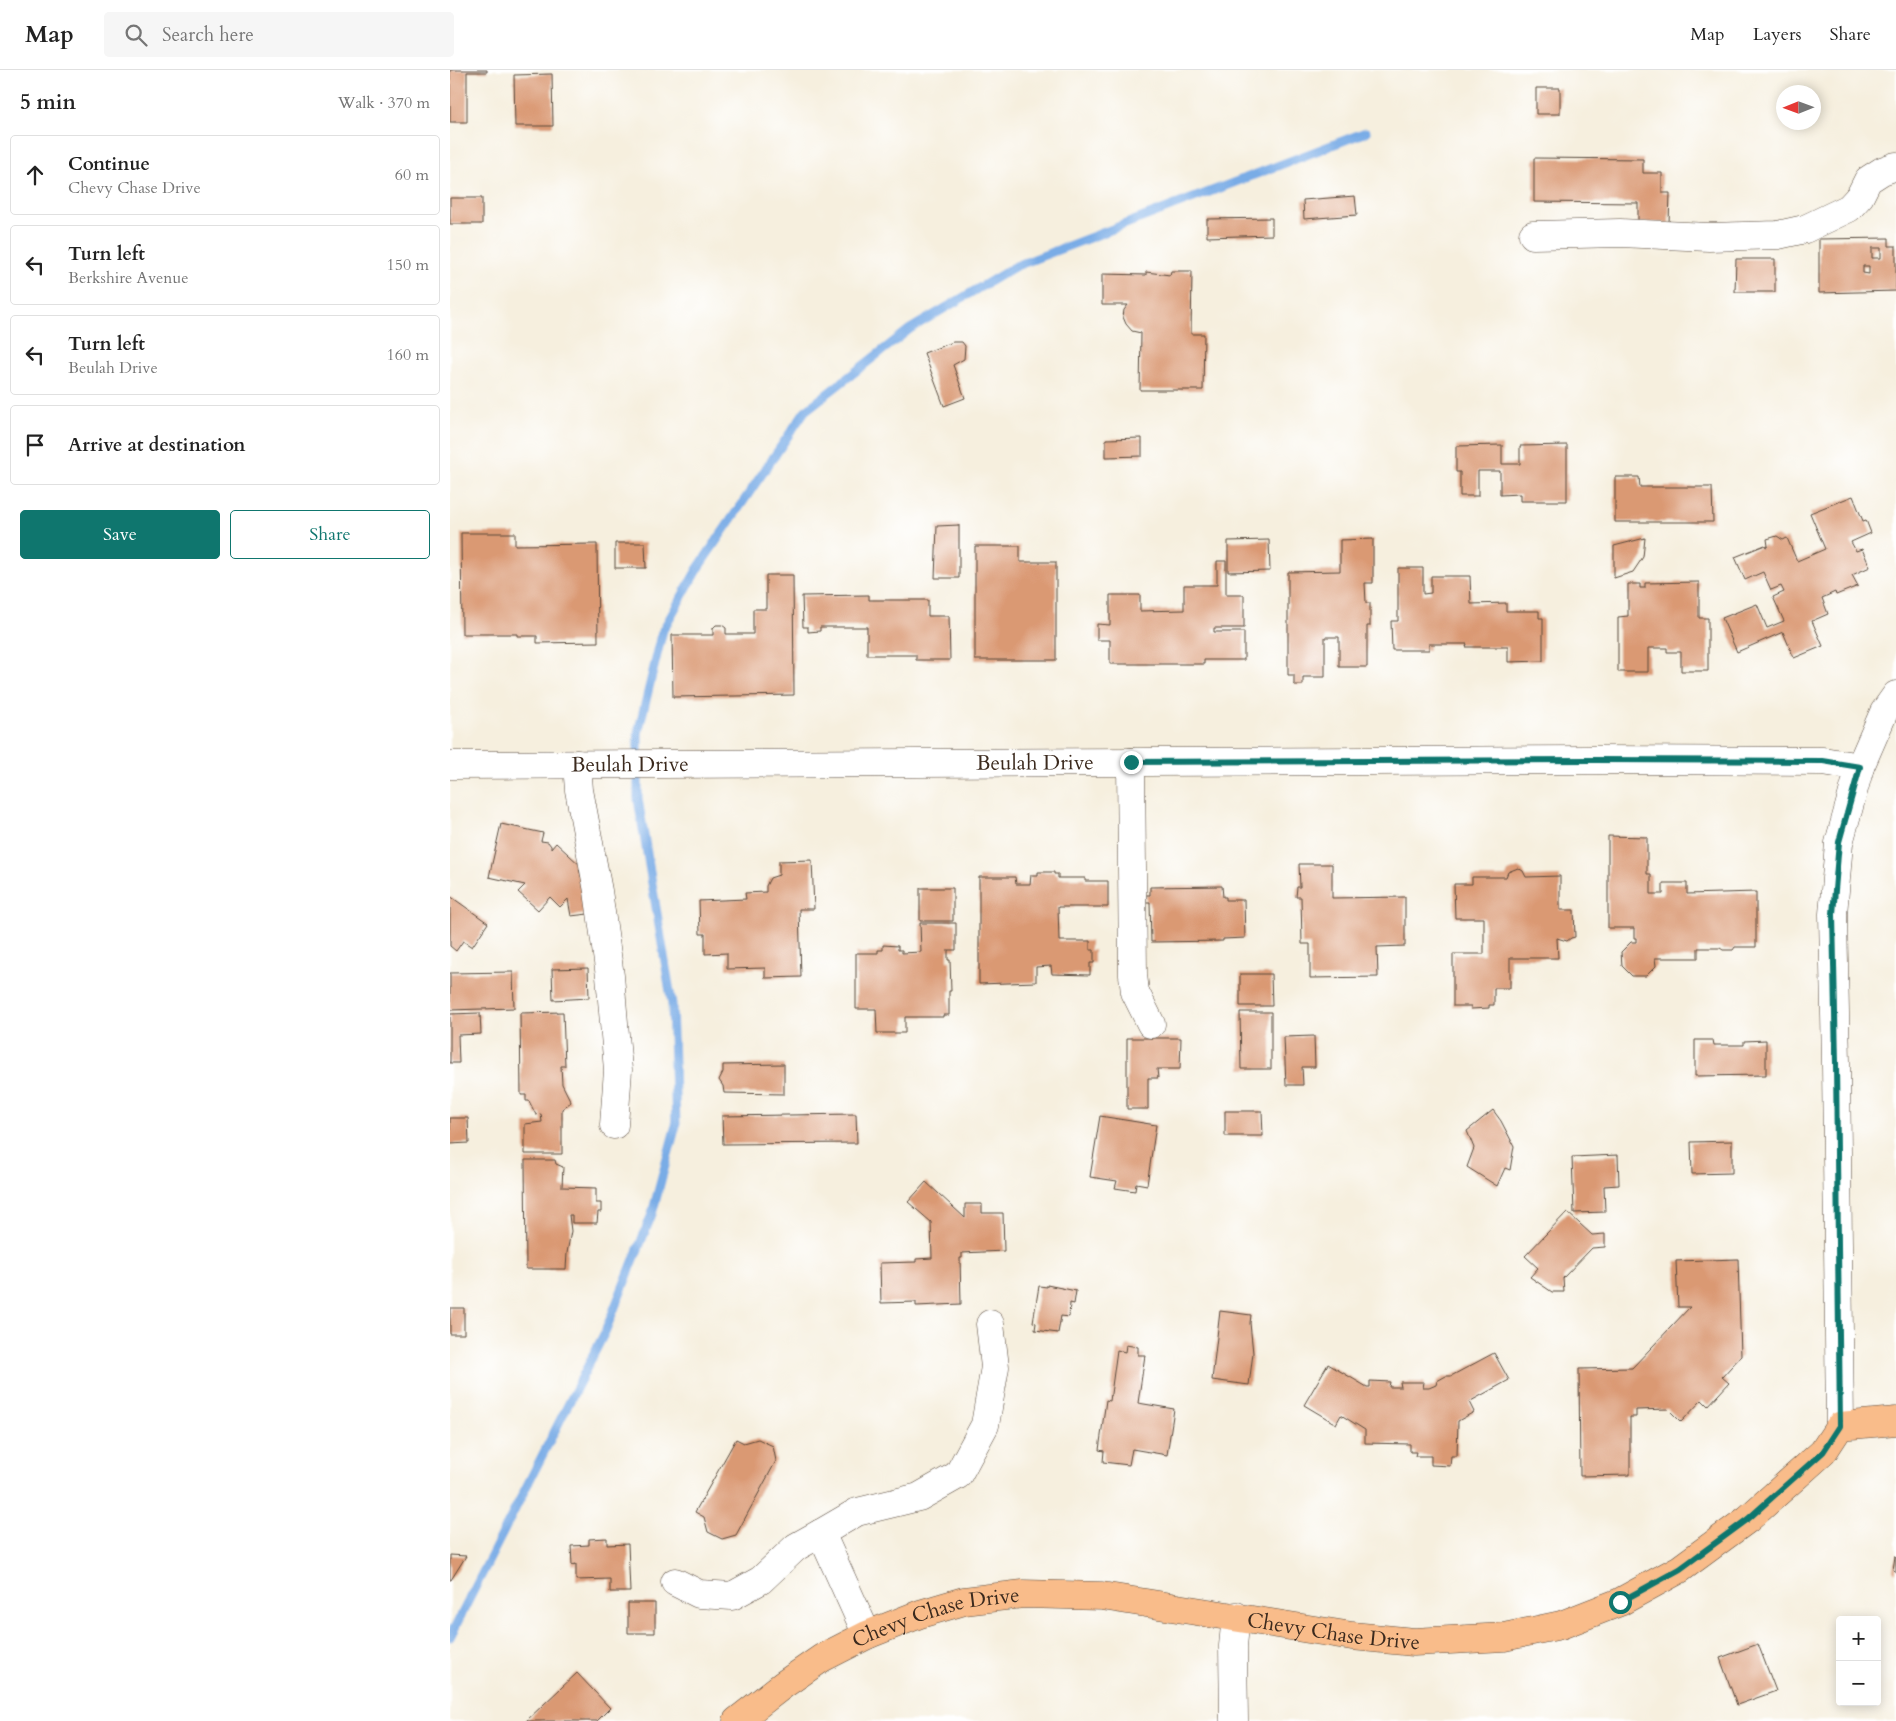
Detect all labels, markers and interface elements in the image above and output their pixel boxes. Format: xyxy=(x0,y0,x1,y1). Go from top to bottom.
search box xyxy=(104,12,454,57)
text: Map xyxy=(25,18,74,51)
icon: search xyxy=(122,21,150,49)
text: Search here xyxy=(162,22,254,48)
text: Map xyxy=(1690,22,1725,47)
text: Layers xyxy=(1753,22,1802,47)
text: Share xyxy=(1830,22,1871,47)
north arrow xyxy=(1776,85,1821,130)
text: 5 min xyxy=(20,88,76,117)
text: Walk · 370 m xyxy=(338,92,430,114)
text: Continue xyxy=(68,151,150,177)
icon: ahead xyxy=(21,161,49,189)
text: 60 m xyxy=(395,164,429,186)
text: Chevy Chase Drive xyxy=(68,177,201,199)
text: Turn left xyxy=(68,241,145,267)
icon: left xyxy=(21,251,49,279)
text: 150 m xyxy=(387,254,429,276)
text: Berkshire Avenue xyxy=(68,267,188,289)
text: Turn left xyxy=(68,331,145,357)
icon: left xyxy=(21,341,49,369)
text: 160 m xyxy=(387,344,429,366)
text: Beulah Drive xyxy=(68,357,158,379)
icon: arrive xyxy=(21,431,49,459)
text: Arrive at destination xyxy=(68,432,245,458)
button: Save xyxy=(20,510,220,559)
button: Share xyxy=(230,510,430,559)
street label: Beulah Drive xyxy=(976,748,1094,778)
street label: Beulah Drive xyxy=(571,750,689,779)
route end xyxy=(1120,751,1143,774)
street label: Chevy Chase Drive xyxy=(847,1581,1021,1655)
route start xyxy=(1609,1591,1632,1614)
street label: Chevy Chase Drive xyxy=(1245,1605,1421,1657)
map controls xyxy=(1836,1616,1881,1706)
button: + xyxy=(1836,1616,1881,1661)
button: − xyxy=(1836,1661,1881,1706)

